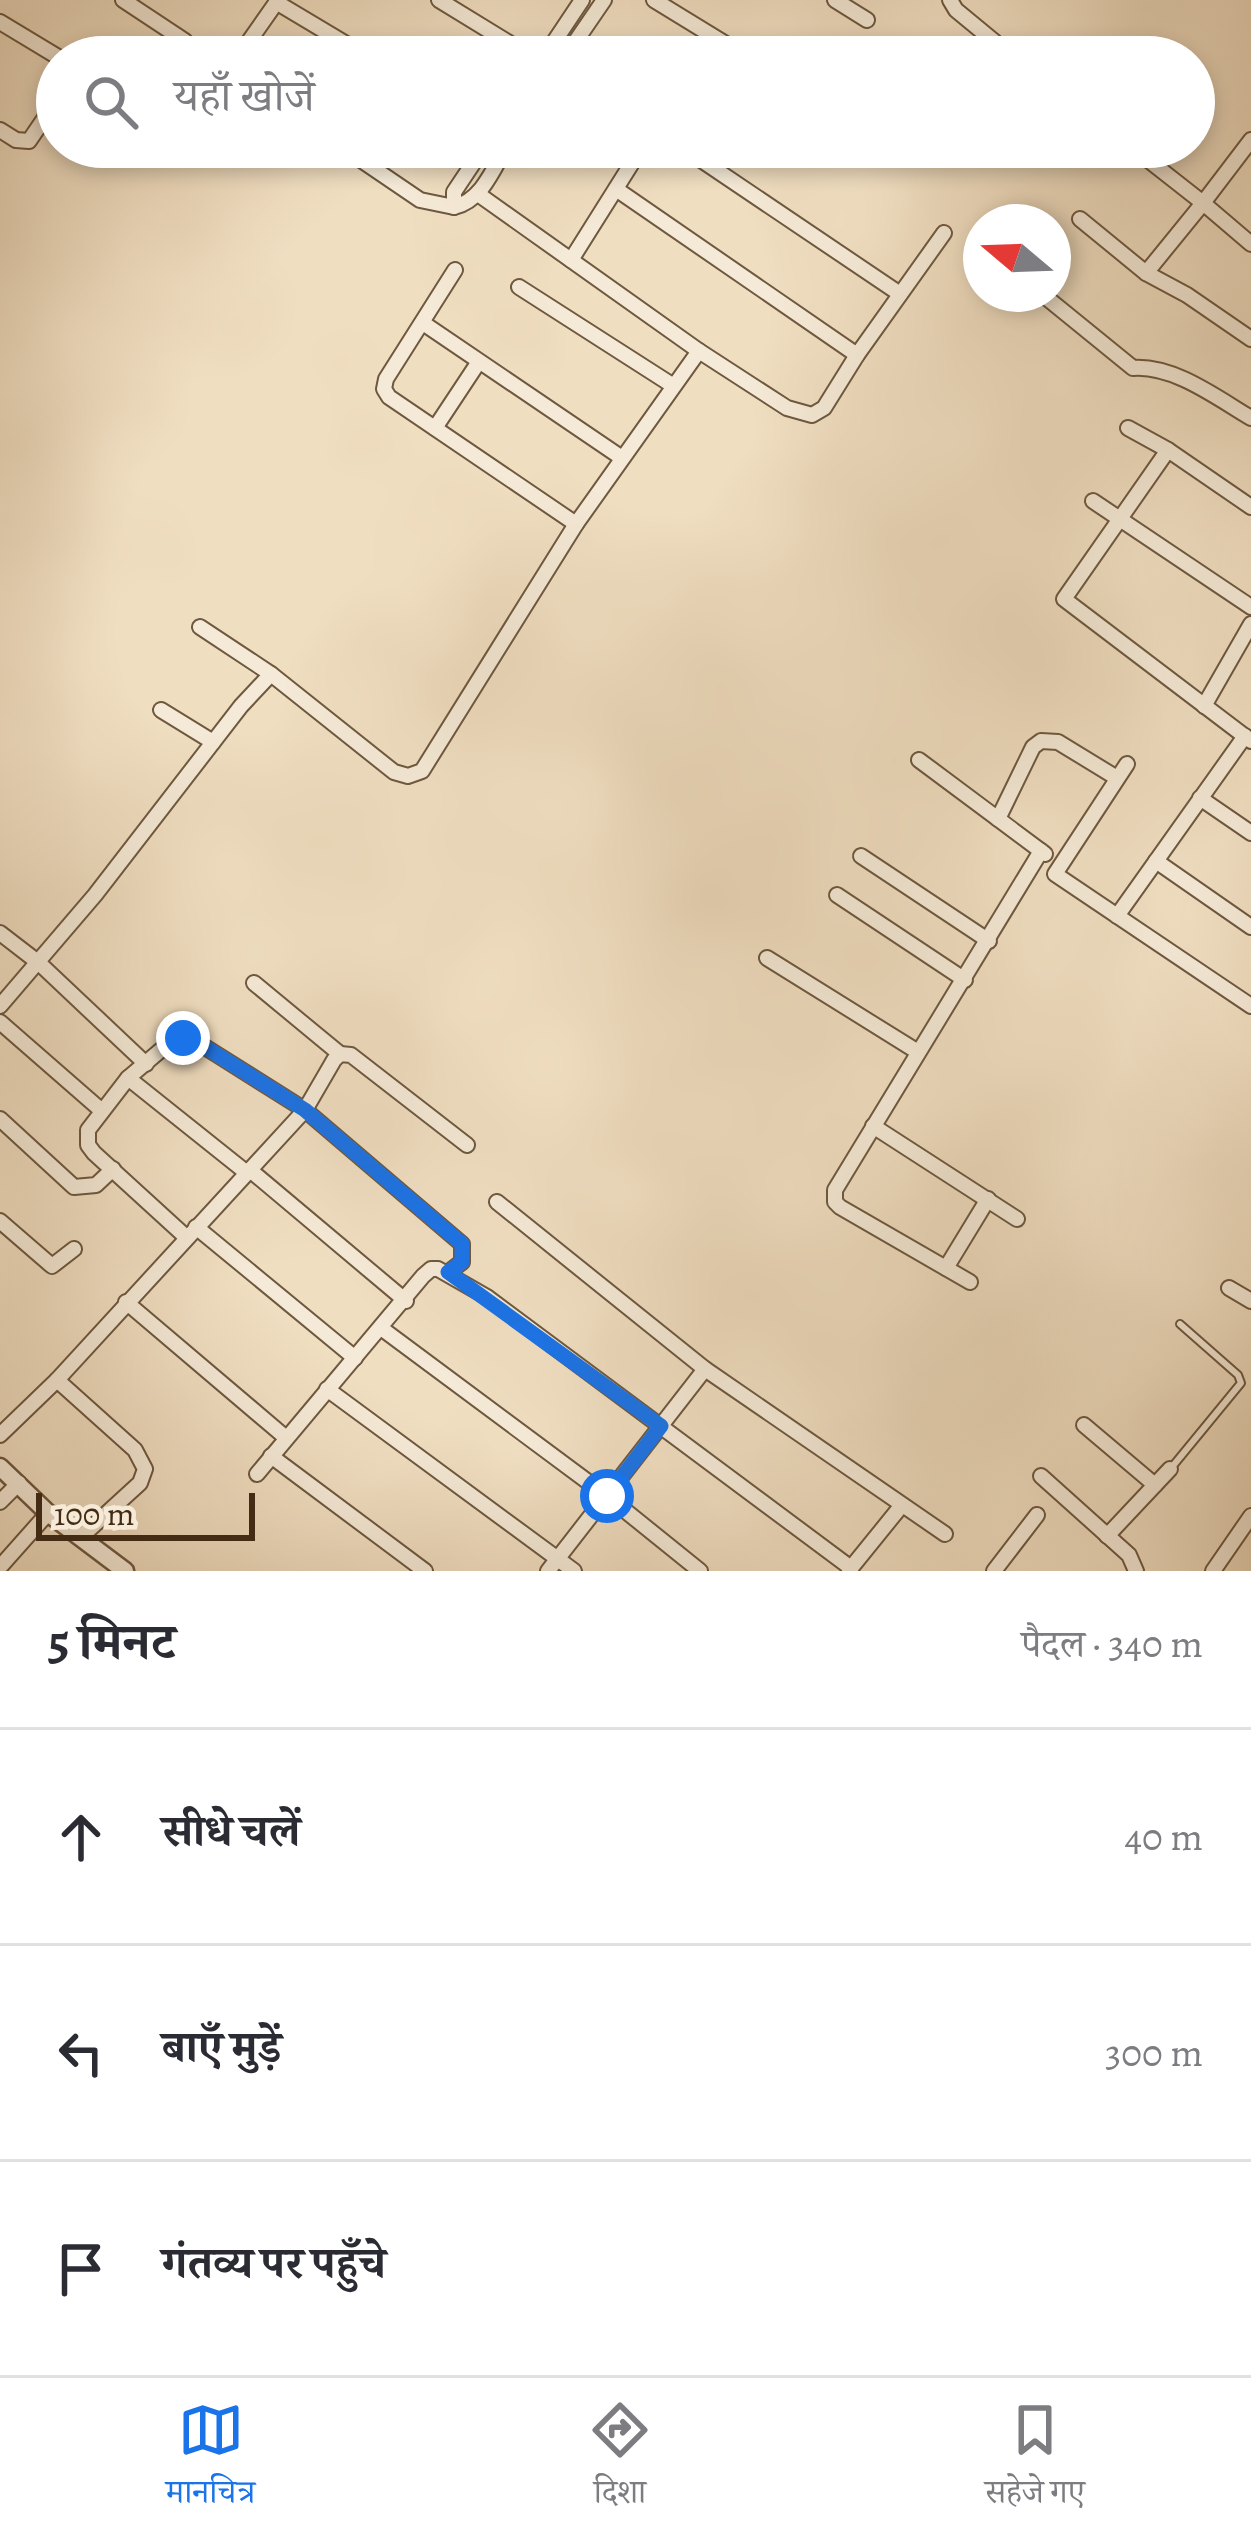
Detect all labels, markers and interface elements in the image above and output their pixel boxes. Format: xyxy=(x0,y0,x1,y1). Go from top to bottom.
search box xyxy=(36,36,1215,168)
text: यहाँ खोजें xyxy=(174,65,315,127)
icon: search xyxy=(78,69,144,135)
north arrow xyxy=(963,204,1071,312)
route end xyxy=(156,1011,210,1065)
route start xyxy=(580,1469,634,1523)
scale bar xyxy=(36,1487,255,1540)
text: 100 m xyxy=(54,1491,134,1536)
text: 5 मिनट xyxy=(48,1607,175,1677)
text: पैदल · 340 m xyxy=(1021,1617,1203,1670)
text: सीधे चलें xyxy=(162,1800,300,1862)
icon: ahead xyxy=(48,1804,114,1870)
text: 40 m xyxy=(1124,1810,1203,1863)
text: बाएँ मुड़ें xyxy=(162,2016,281,2078)
icon: left xyxy=(48,2020,114,2086)
text: 300 m xyxy=(1105,2026,1203,2079)
text: गंतव्य पर पहुँचे xyxy=(162,2232,386,2294)
icon: arrive xyxy=(48,2236,114,2302)
tab: मानचित्र xyxy=(166,2397,255,2524)
tab: दिशा xyxy=(587,2397,653,2524)
tab: सहेजे गए xyxy=(985,2397,1085,2524)

